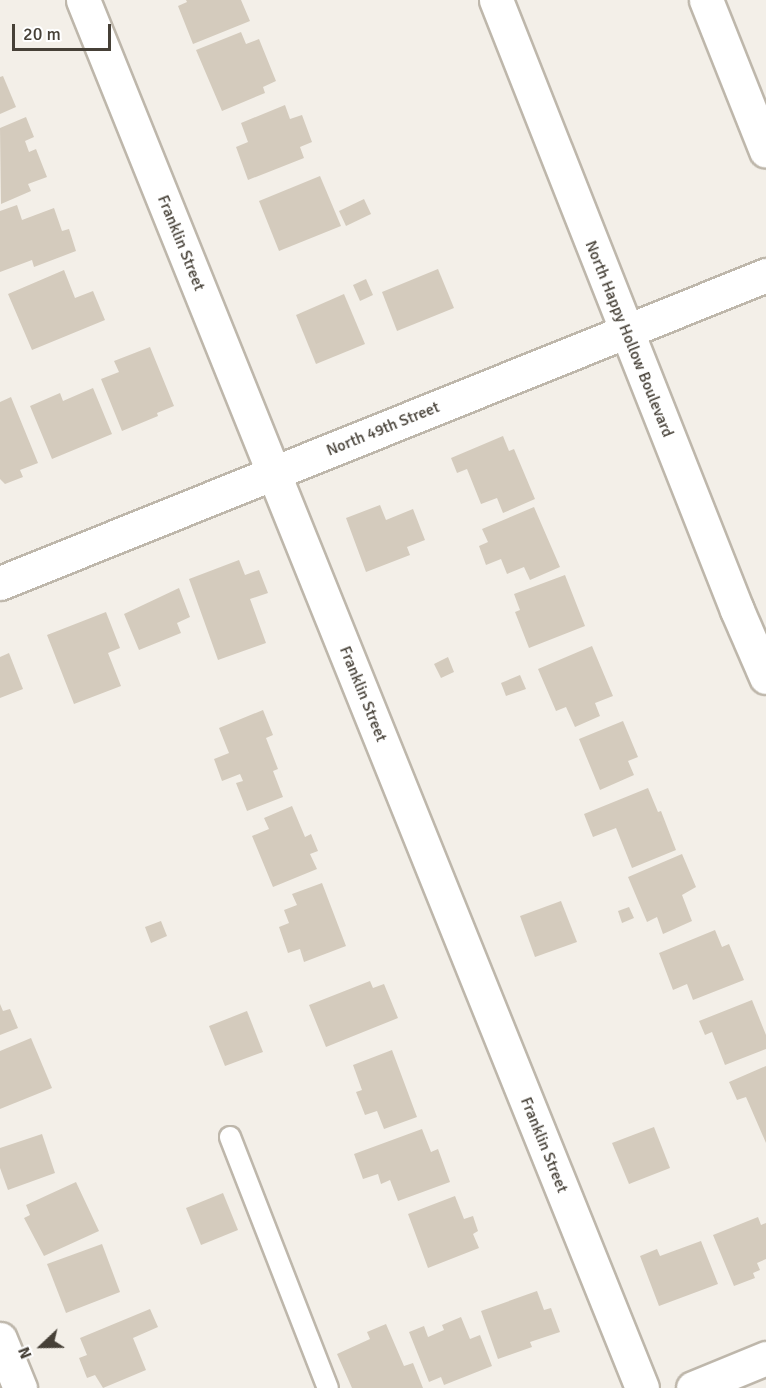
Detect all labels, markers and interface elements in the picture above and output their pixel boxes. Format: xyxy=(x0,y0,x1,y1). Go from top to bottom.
scale bar xyxy=(15,12,114,50)
text: 20 m xyxy=(23,23,61,45)
street label: Franklin Street xyxy=(153,192,209,294)
street label: North Happy Hollow Boulevard xyxy=(581,238,677,440)
street label: North 49th Street xyxy=(324,398,442,460)
street label: Franklin Street xyxy=(335,643,391,745)
street label: Franklin Street xyxy=(516,1094,572,1196)
north arrow xyxy=(12,1316,72,1376)
text: N xyxy=(14,1344,37,1362)

